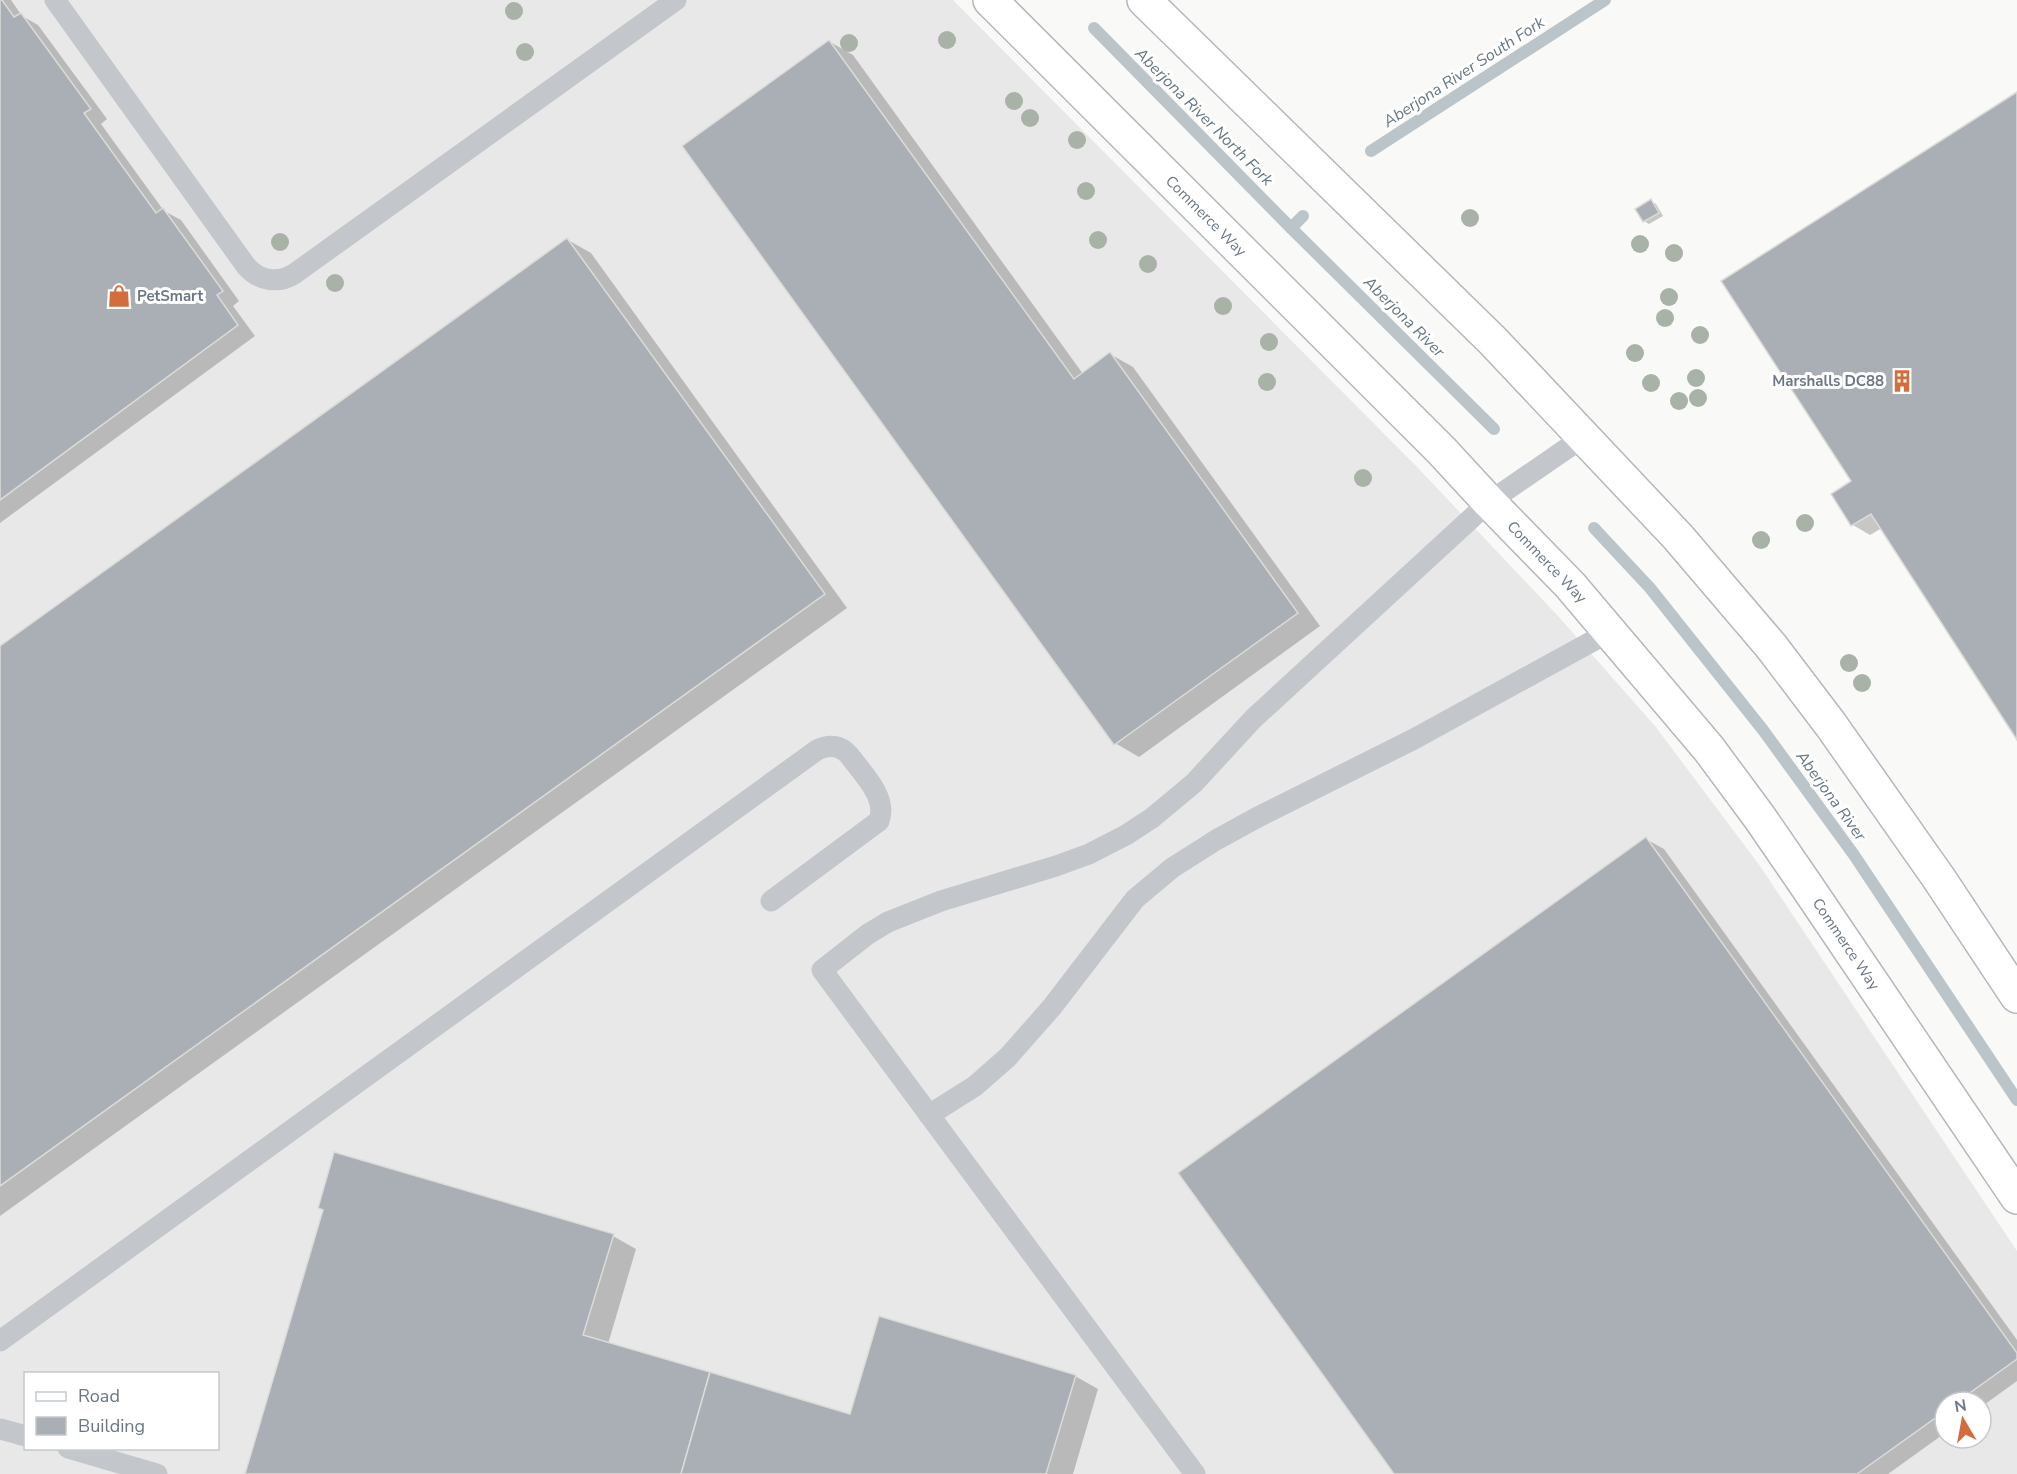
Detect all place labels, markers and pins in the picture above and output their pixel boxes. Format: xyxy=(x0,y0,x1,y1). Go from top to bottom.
shop icon: PetSmart xyxy=(106,283,132,309)
place label: PetSmart xyxy=(137,286,203,306)
building icon: Marshalls DC88 xyxy=(1889,368,1915,394)
place label: Marshalls DC88 xyxy=(1772,371,1884,391)

